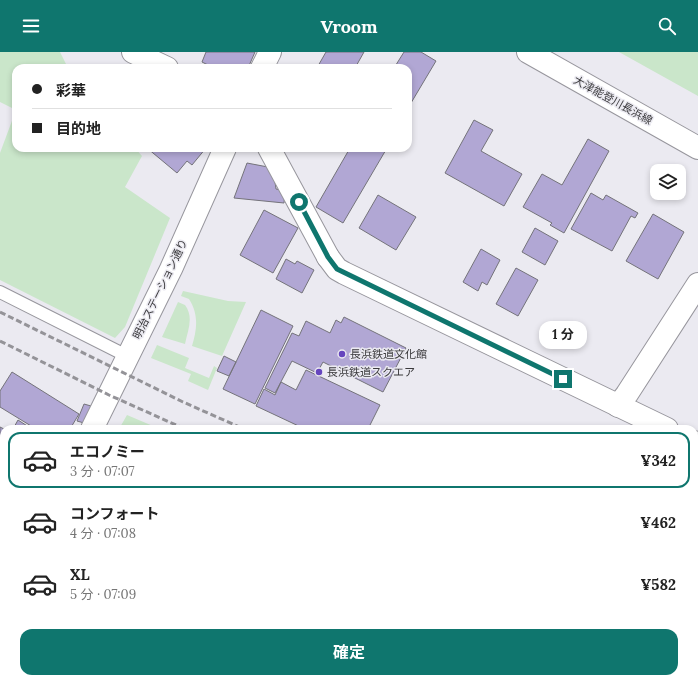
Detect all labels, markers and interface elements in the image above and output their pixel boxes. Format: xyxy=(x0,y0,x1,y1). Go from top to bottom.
icon: menu xyxy=(20,15,42,37)
text: Vroom xyxy=(320,15,378,38)
icon: search xyxy=(656,15,678,37)
street label: 大津能登川長浜線 xyxy=(571,73,655,127)
text: 彩華 xyxy=(56,81,86,100)
text: 目的地 xyxy=(56,119,101,138)
map controls xyxy=(650,164,686,200)
button: layers xyxy=(650,164,686,200)
route start xyxy=(290,193,308,211)
street label: 明治ステーション通り xyxy=(130,237,190,341)
callout: 1 分 xyxy=(539,321,587,349)
text: 1 分 xyxy=(552,326,574,343)
place label: 長浜鉄道文化館 xyxy=(350,347,427,361)
marker: 長浜鉄道文化館 xyxy=(337,349,347,359)
place label: 長浜鉄道スクエア xyxy=(327,365,415,379)
marker: 長浜鉄道スクエア xyxy=(314,367,324,377)
route end xyxy=(554,370,572,388)
icon: car xyxy=(22,442,58,478)
text: エコノミー xyxy=(70,442,145,461)
text: ¥342 xyxy=(641,451,676,470)
text: 3 分 · 07:07 xyxy=(70,463,135,480)
icon: car xyxy=(22,504,58,540)
text: コンフォート xyxy=(70,504,160,523)
text: ¥462 xyxy=(640,513,676,532)
text: 4 分 · 07:08 xyxy=(70,525,136,542)
text: XL xyxy=(70,565,90,584)
icon: car xyxy=(22,566,58,602)
text: ¥582 xyxy=(640,575,676,594)
text: 5 分 · 07:09 xyxy=(70,586,136,603)
button: 確定 xyxy=(20,629,678,675)

